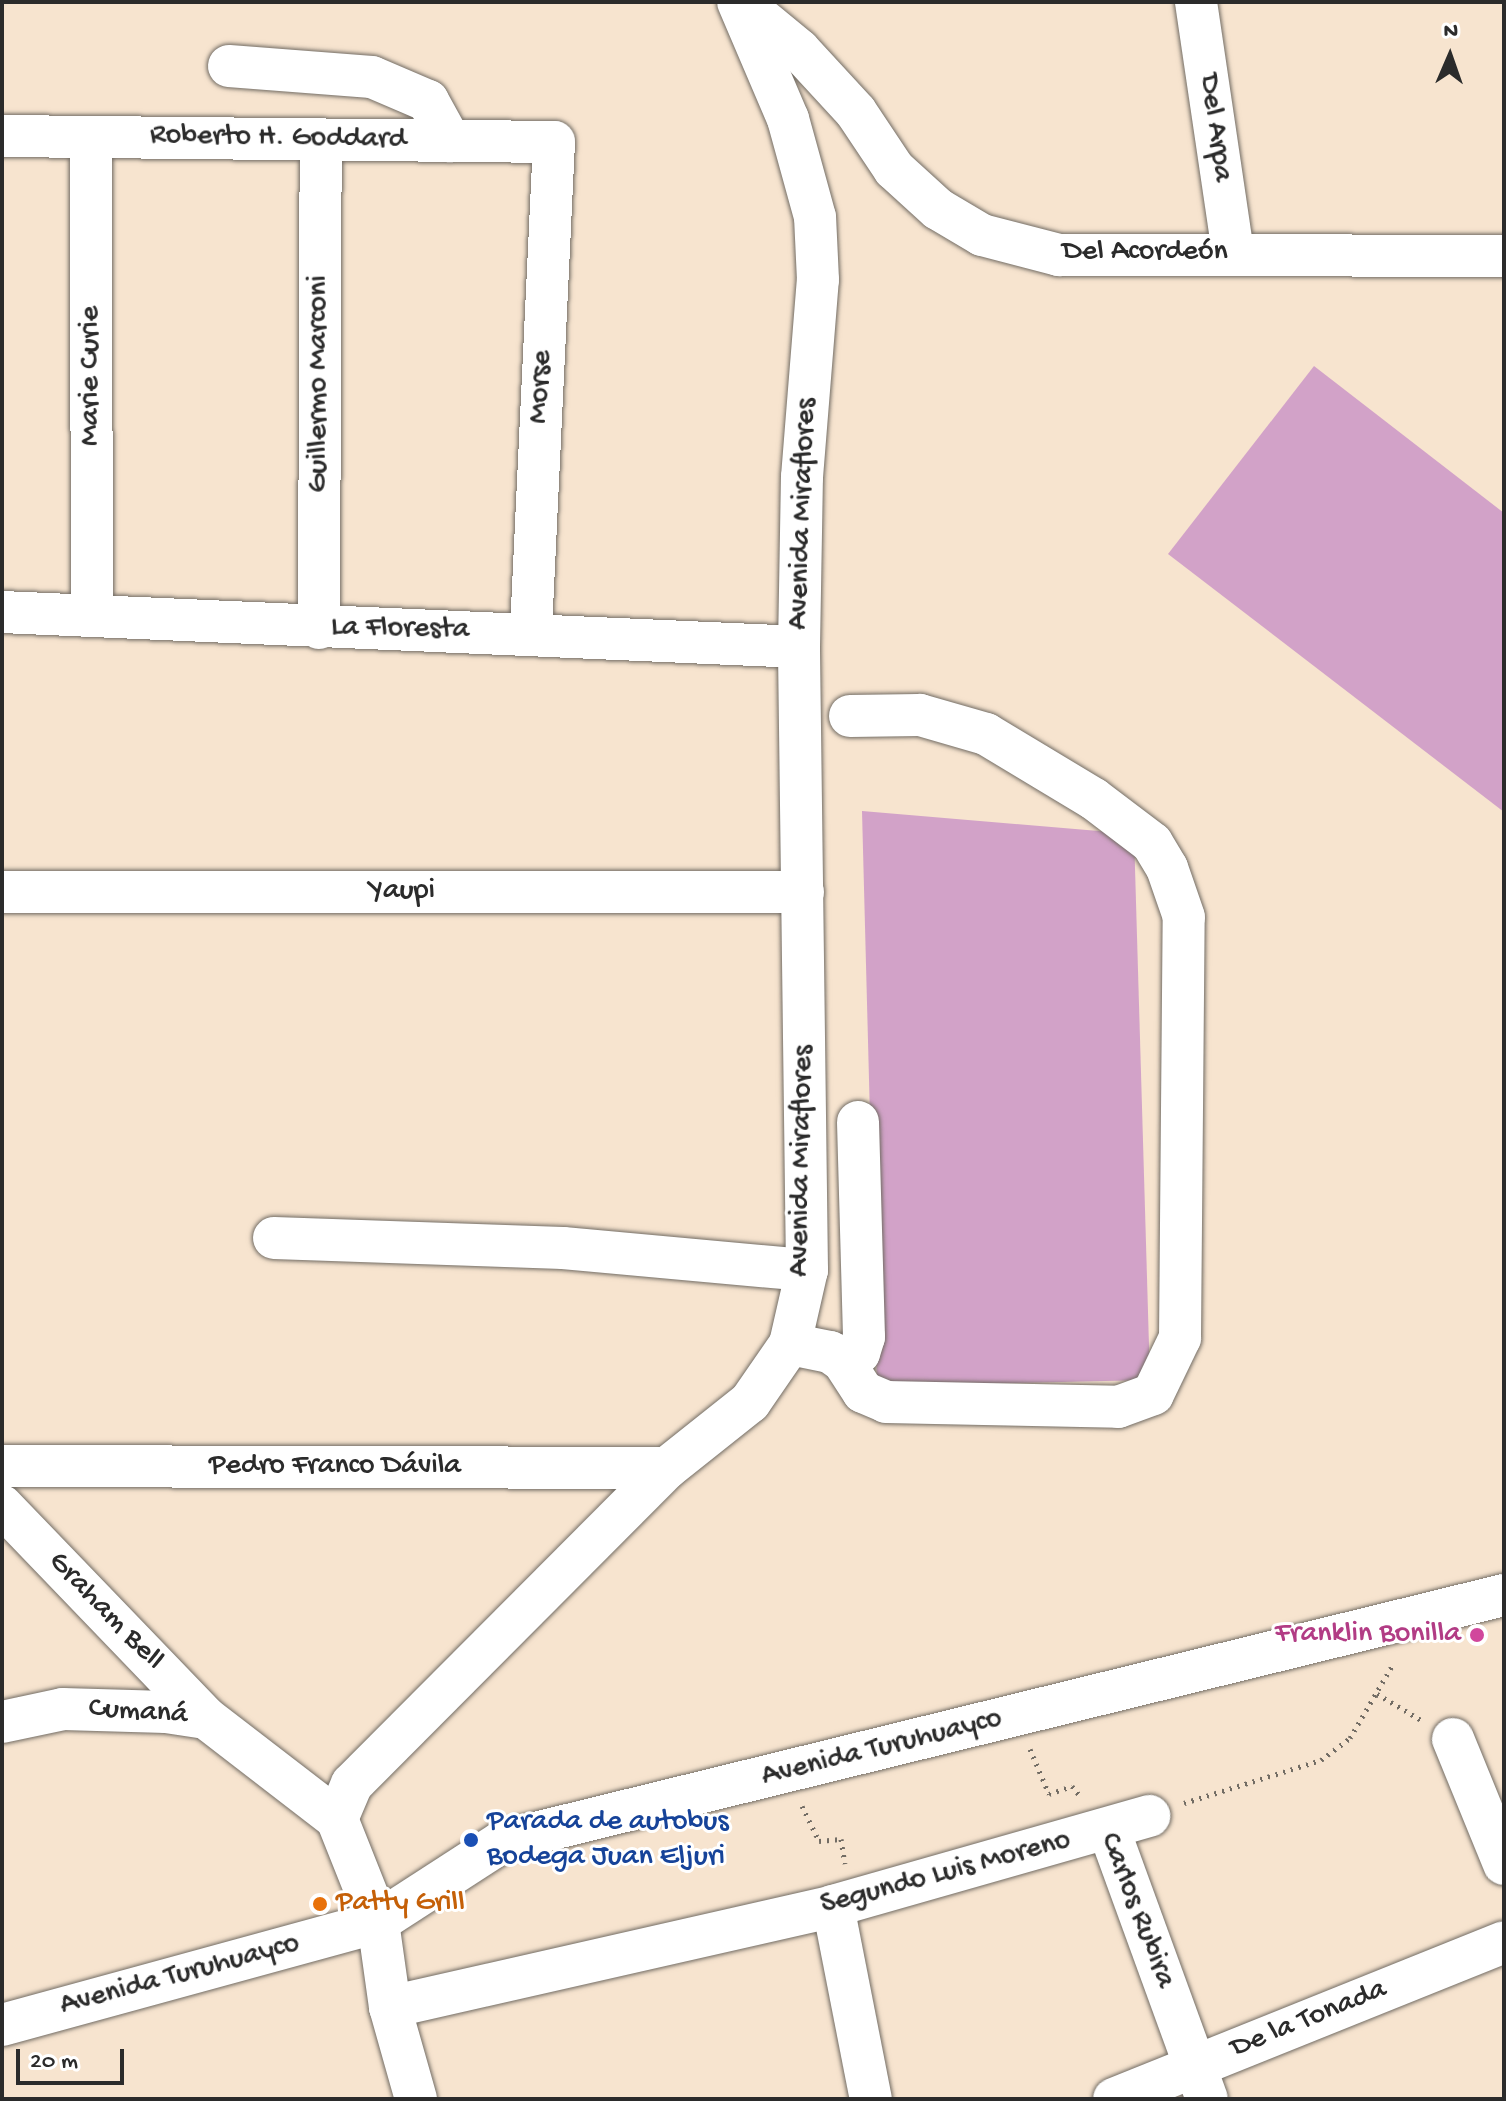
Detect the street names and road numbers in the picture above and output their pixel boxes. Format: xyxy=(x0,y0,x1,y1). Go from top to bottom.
street label: Del Arpa xyxy=(1189,72,1239,184)
street label: Roberto H. Goddard xyxy=(150,119,406,159)
street label: Del Acordeón xyxy=(1062,235,1228,271)
street label: Guillermo Marconi xyxy=(302,275,338,493)
street label: Marie Curie xyxy=(74,306,110,446)
street label: Morse xyxy=(522,349,562,425)
street label: Avenida Miraflores xyxy=(782,398,826,630)
street label: La Floresta xyxy=(331,611,469,649)
street label: Yaupi xyxy=(369,874,435,910)
street label: Avenida Miraflores xyxy=(783,1045,823,1277)
street label: Pedro Franco Dávila xyxy=(209,1449,461,1485)
street label: Graham Bell xyxy=(39,1545,171,1679)
street label: Cumaná xyxy=(87,1692,189,1734)
street label: Avenida Turuhuayco xyxy=(758,1702,1006,1796)
street label: Segundo Luis Moreno xyxy=(817,1823,1075,1925)
street label: Carlos Rubira xyxy=(1090,1828,1182,1994)
street label: Avenida Turuhuayco xyxy=(56,1927,304,2025)
street label: De la Tonada xyxy=(1226,1972,1392,2068)

